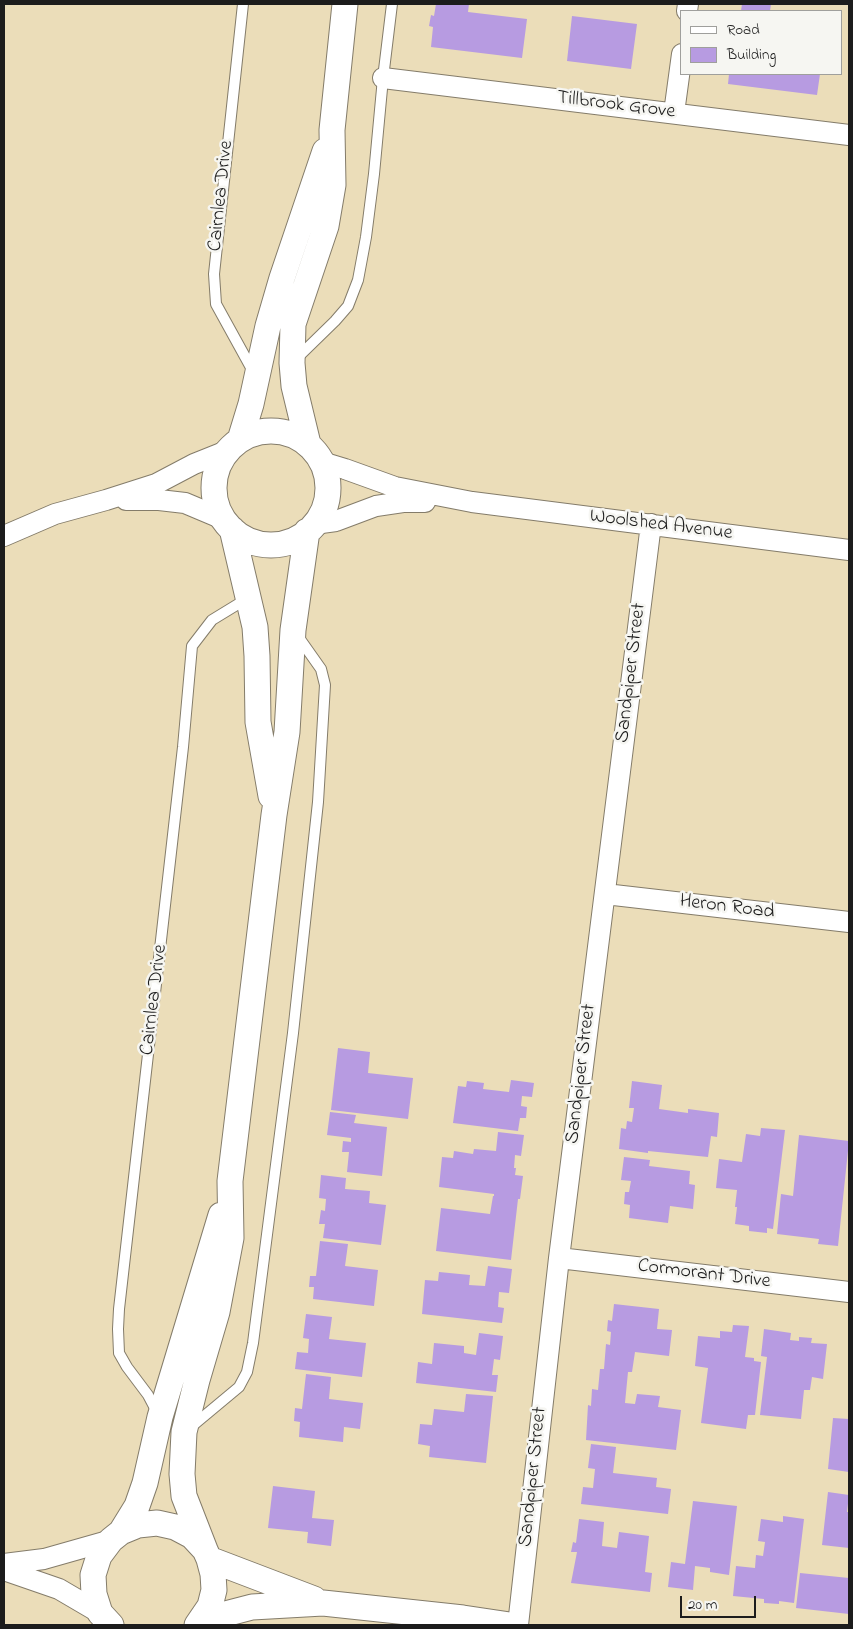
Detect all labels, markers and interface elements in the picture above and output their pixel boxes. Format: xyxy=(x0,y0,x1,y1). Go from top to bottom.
legend xyxy=(680,10,843,75)
text: Road xyxy=(727,19,760,41)
text: Building xyxy=(727,44,776,66)
street label: Tillbrook Grove xyxy=(556,87,676,125)
street label: Cairnlea Drive xyxy=(204,139,240,253)
street label: Woolshed Avenue xyxy=(588,505,734,547)
street label: Sandpiper Street xyxy=(612,602,652,744)
street label: Heron Road xyxy=(678,890,776,926)
street label: Cairnlea Drive xyxy=(136,943,174,1057)
street label: Sandpiper Street xyxy=(562,1003,602,1145)
street label: Cormorant Drive xyxy=(636,1255,772,1295)
street label: Sandpiper Street xyxy=(515,1406,553,1548)
scale bar xyxy=(683,1586,759,1618)
text: 20 m xyxy=(688,1594,717,1616)

